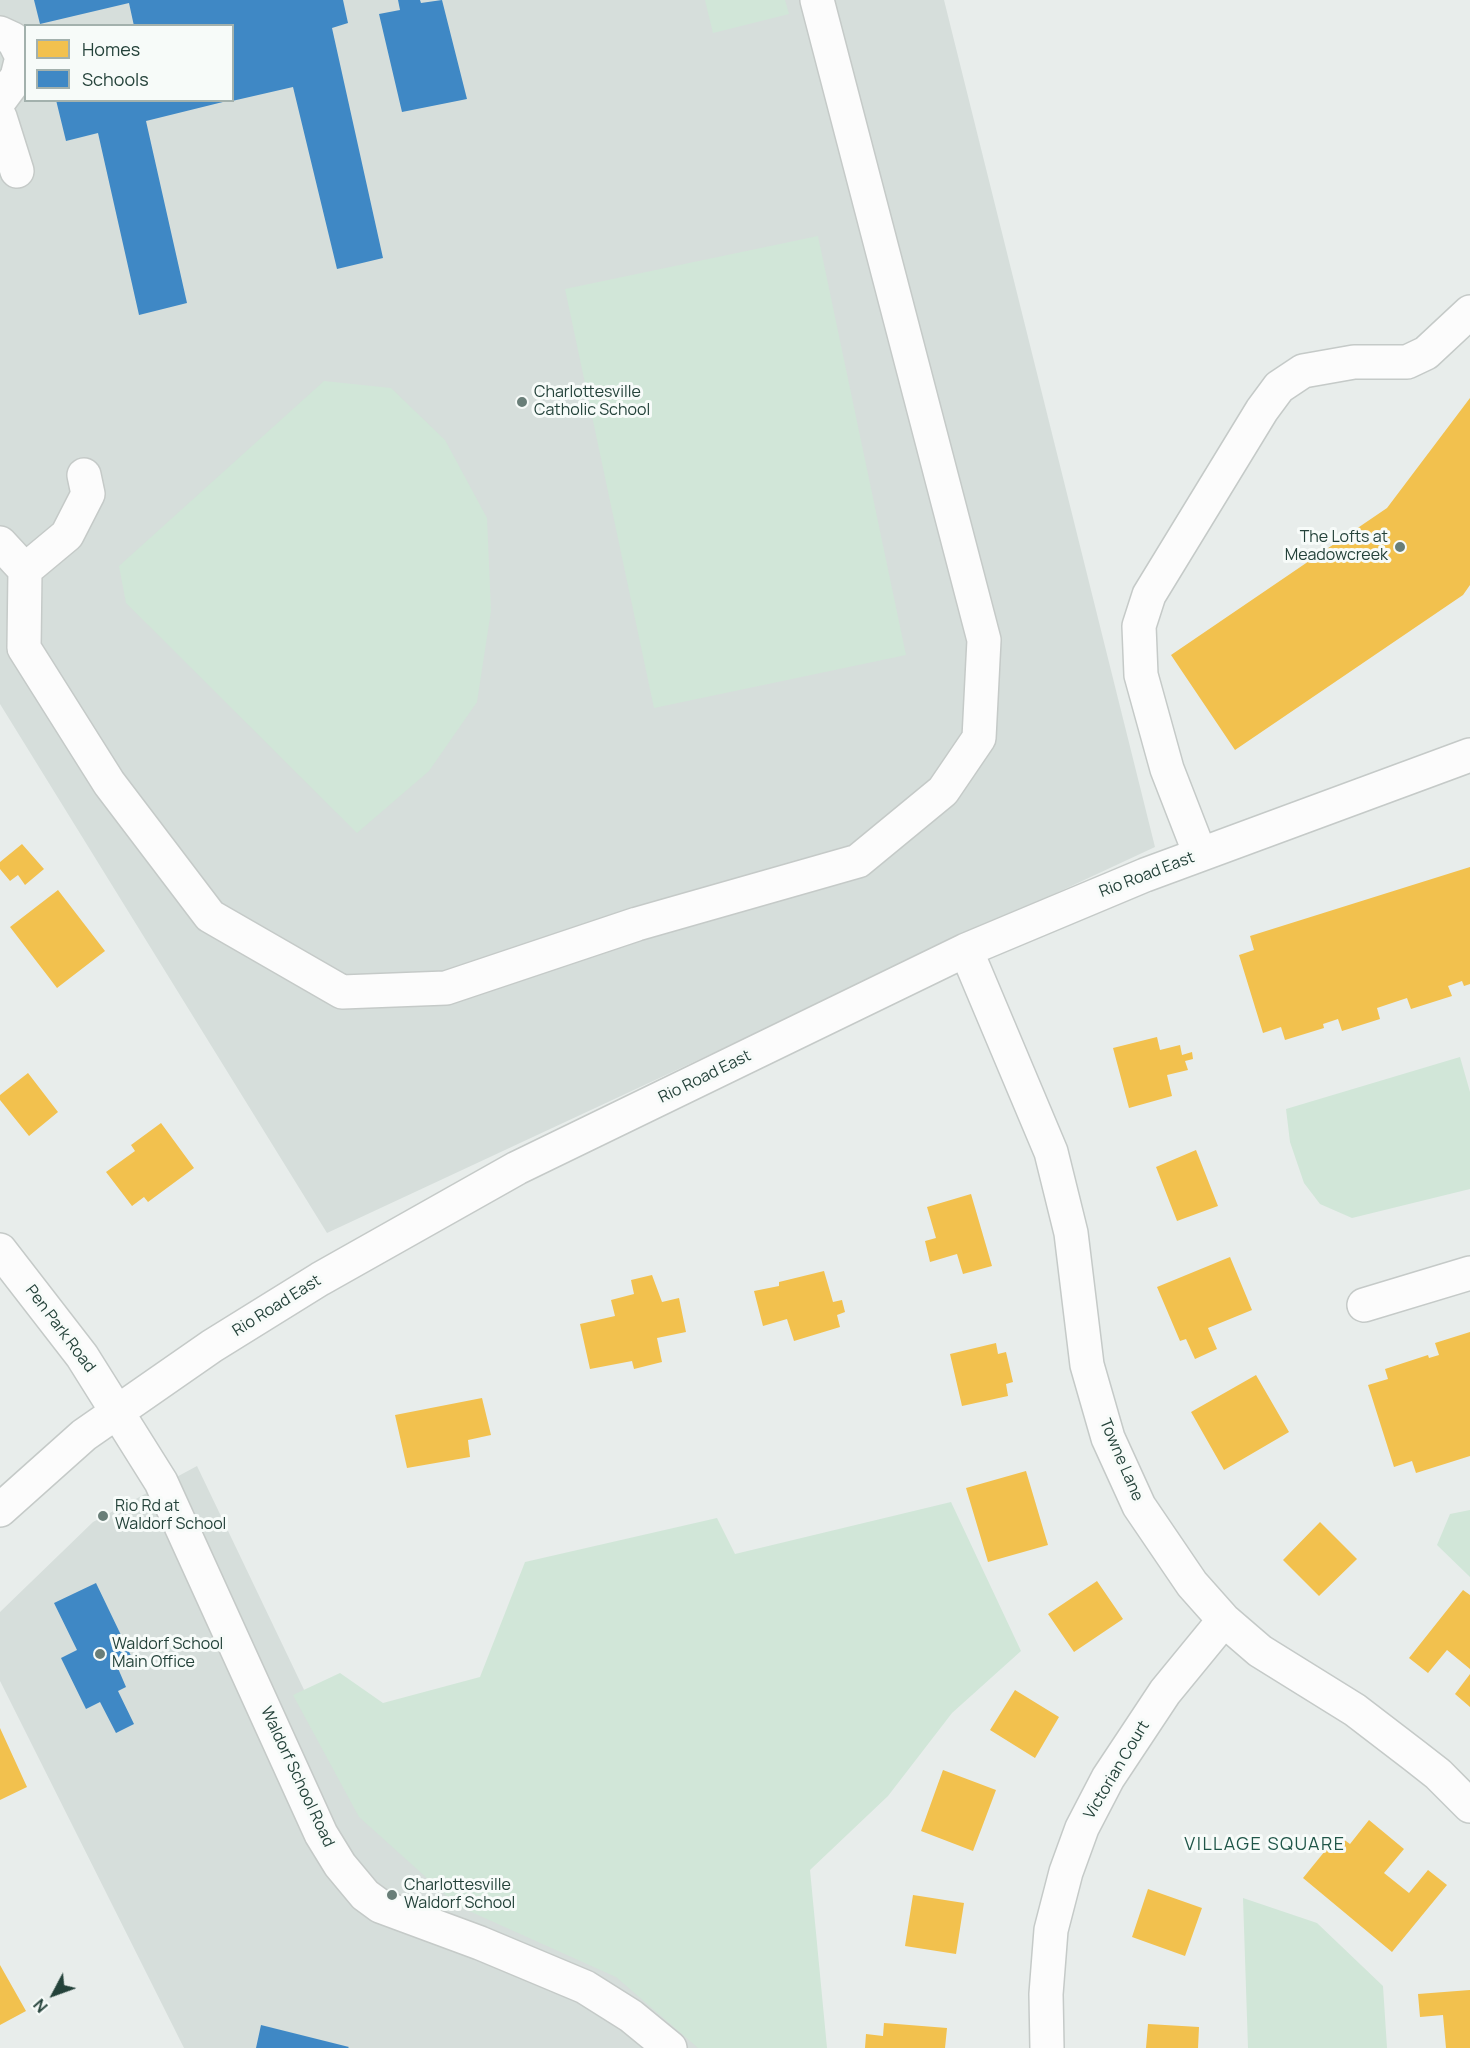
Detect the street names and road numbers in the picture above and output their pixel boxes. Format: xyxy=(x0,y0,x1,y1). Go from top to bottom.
street label: Rio Road East xyxy=(1097,848,1197,902)
street label: Rio Road East xyxy=(656,1046,754,1108)
street label: Rio Road East xyxy=(229,1271,325,1341)
street label: Pen Park Road xyxy=(21,1282,99,1376)
street label: Towne Lane xyxy=(1095,1416,1147,1504)
street label: Waldorf School Road xyxy=(256,1704,338,1850)
street label: Victorian Court xyxy=(1080,1717,1154,1823)

